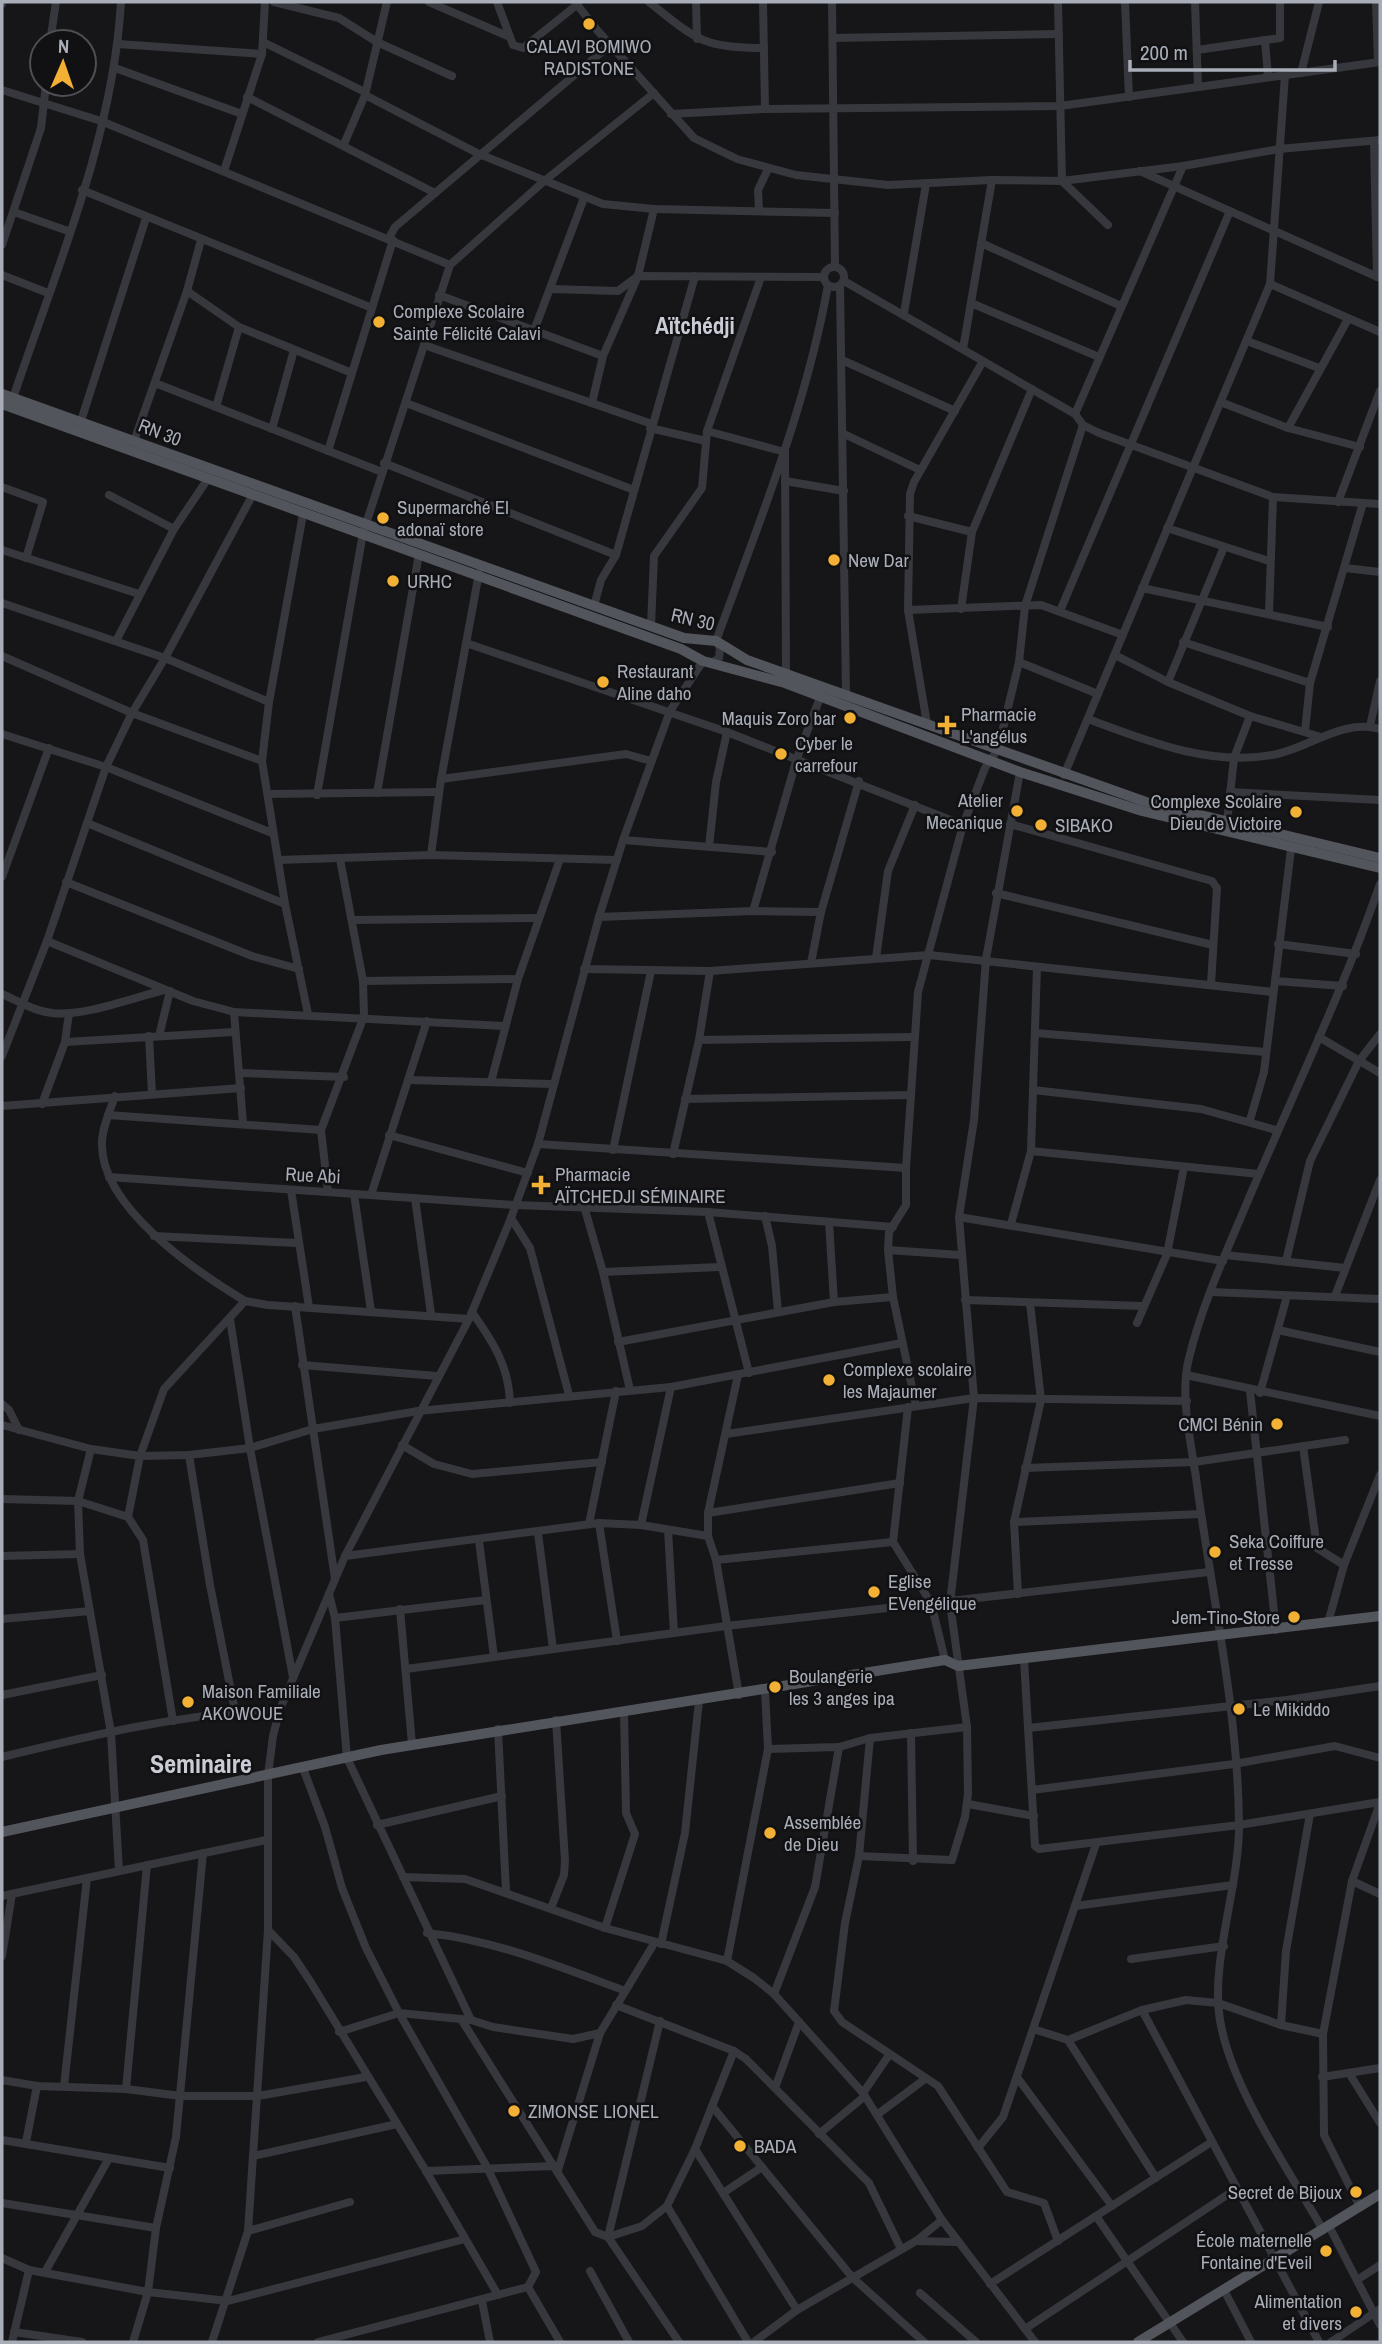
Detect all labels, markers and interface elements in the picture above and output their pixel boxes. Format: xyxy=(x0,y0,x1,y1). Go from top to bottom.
marker: CALAVI BOMIWO RADISTONE xyxy=(581,16,597,32)
north arrow xyxy=(28,28,98,98)
scale bar xyxy=(1130,28,1335,72)
text: N xyxy=(58,33,70,59)
place label: CALAVI BOMIWO RADISTONE xyxy=(526,33,652,81)
text: 200 m xyxy=(1140,38,1188,67)
place label: Complexe Scolaire Sainte Félicité Calavi xyxy=(393,298,541,346)
district label: Aïtchédji xyxy=(655,310,735,341)
marker: Complexe Scolaire Sainte Félicité Calavi xyxy=(371,314,387,330)
street label: RN 30 xyxy=(135,412,185,452)
place label: Supermarché El adonaï store xyxy=(397,494,509,542)
marker: Supermarché El adonaï store xyxy=(375,510,391,526)
place label: New Dar xyxy=(848,547,909,573)
marker: New Dar xyxy=(826,552,842,568)
place label: URHC xyxy=(407,568,452,594)
marker: URHC xyxy=(385,573,401,589)
street label: RN 30 xyxy=(669,601,717,637)
place label: Restaurant Aline daho xyxy=(616,658,694,706)
marker: Restaurant Aline daho xyxy=(595,674,611,690)
place label: Pharmacie L'angélus xyxy=(961,701,1036,749)
place label: Maquis Zoro bar xyxy=(722,705,837,731)
marker: Maquis Zoro bar xyxy=(842,710,858,726)
marker: Pharmacie L'angélus xyxy=(939,717,955,733)
place label: Cyber le carrefour xyxy=(795,730,858,778)
marker: Cyber le carrefour xyxy=(773,746,789,762)
place label: Atelier Mecanique xyxy=(926,787,1004,835)
place label: Complexe Scolaire Dieu de Victoire xyxy=(1150,788,1282,836)
marker: Atelier Mecanique xyxy=(1009,803,1025,819)
marker: Complexe Scolaire Dieu de Victoire xyxy=(1288,804,1304,820)
place label: SIBAKO xyxy=(1055,812,1113,838)
marker: SIBAKO xyxy=(1033,817,1049,833)
street label: Rue Abi xyxy=(285,1161,341,1189)
place label: Pharmacie AÏTCHEDJI SÉMINAIRE xyxy=(554,1161,726,1209)
marker: Pharmacie AÏTCHEDJI SÉMINAIRE xyxy=(533,1177,549,1193)
place label: Complexe scolaire les Majaumer xyxy=(843,1356,972,1404)
marker: Complexe scolaire les Majaumer xyxy=(821,1372,837,1388)
place label: CMCI Bénin xyxy=(1178,1411,1263,1437)
marker: CMCI Bénin xyxy=(1269,1416,1285,1432)
place label: Seka Coiffure et Tresse xyxy=(1229,1528,1324,1576)
marker: Seka Coiffure et Tresse xyxy=(1207,1544,1223,1560)
place label: Eglise EVengélique xyxy=(888,1568,976,1616)
marker: Eglise EVengélique xyxy=(866,1584,882,1600)
place label: Jem-Tino-Store xyxy=(1172,1604,1280,1630)
marker: Jem-Tino-Store xyxy=(1286,1609,1302,1625)
place label: Boulangerie les 3 anges ipa xyxy=(789,1663,895,1711)
place label: Maison Familiale AKOWOUE xyxy=(201,1678,321,1726)
marker: Boulangerie les 3 anges ipa xyxy=(767,1679,783,1695)
marker: Maison Familiale AKOWOUE xyxy=(180,1694,196,1710)
place label: Le Mikiddo xyxy=(1253,1696,1330,1722)
marker: Le Mikiddo xyxy=(1231,1701,1247,1717)
district label: Seminaire xyxy=(150,1746,252,1781)
place label: Assemblée de Dieu xyxy=(783,1809,861,1857)
marker: Assemblée de Dieu xyxy=(762,1825,778,1841)
place label: ZIMONSE LIONEL xyxy=(528,2098,659,2124)
marker: ZIMONSE LIONEL xyxy=(506,2103,522,2119)
place label: BADA xyxy=(754,2133,797,2159)
marker: BADA xyxy=(732,2138,748,2154)
place label: Secret de Bijoux xyxy=(1228,2179,1342,2205)
marker: Secret de Bijoux xyxy=(1348,2184,1364,2200)
place label: École maternelle Fontaine d'Eveil xyxy=(1196,2227,1312,2275)
marker: École maternelle Fontaine d'Eveil xyxy=(1318,2243,1334,2259)
place label: Alimentation et divers xyxy=(1254,2288,1342,2336)
marker: Alimentation et divers xyxy=(1348,2304,1364,2320)

